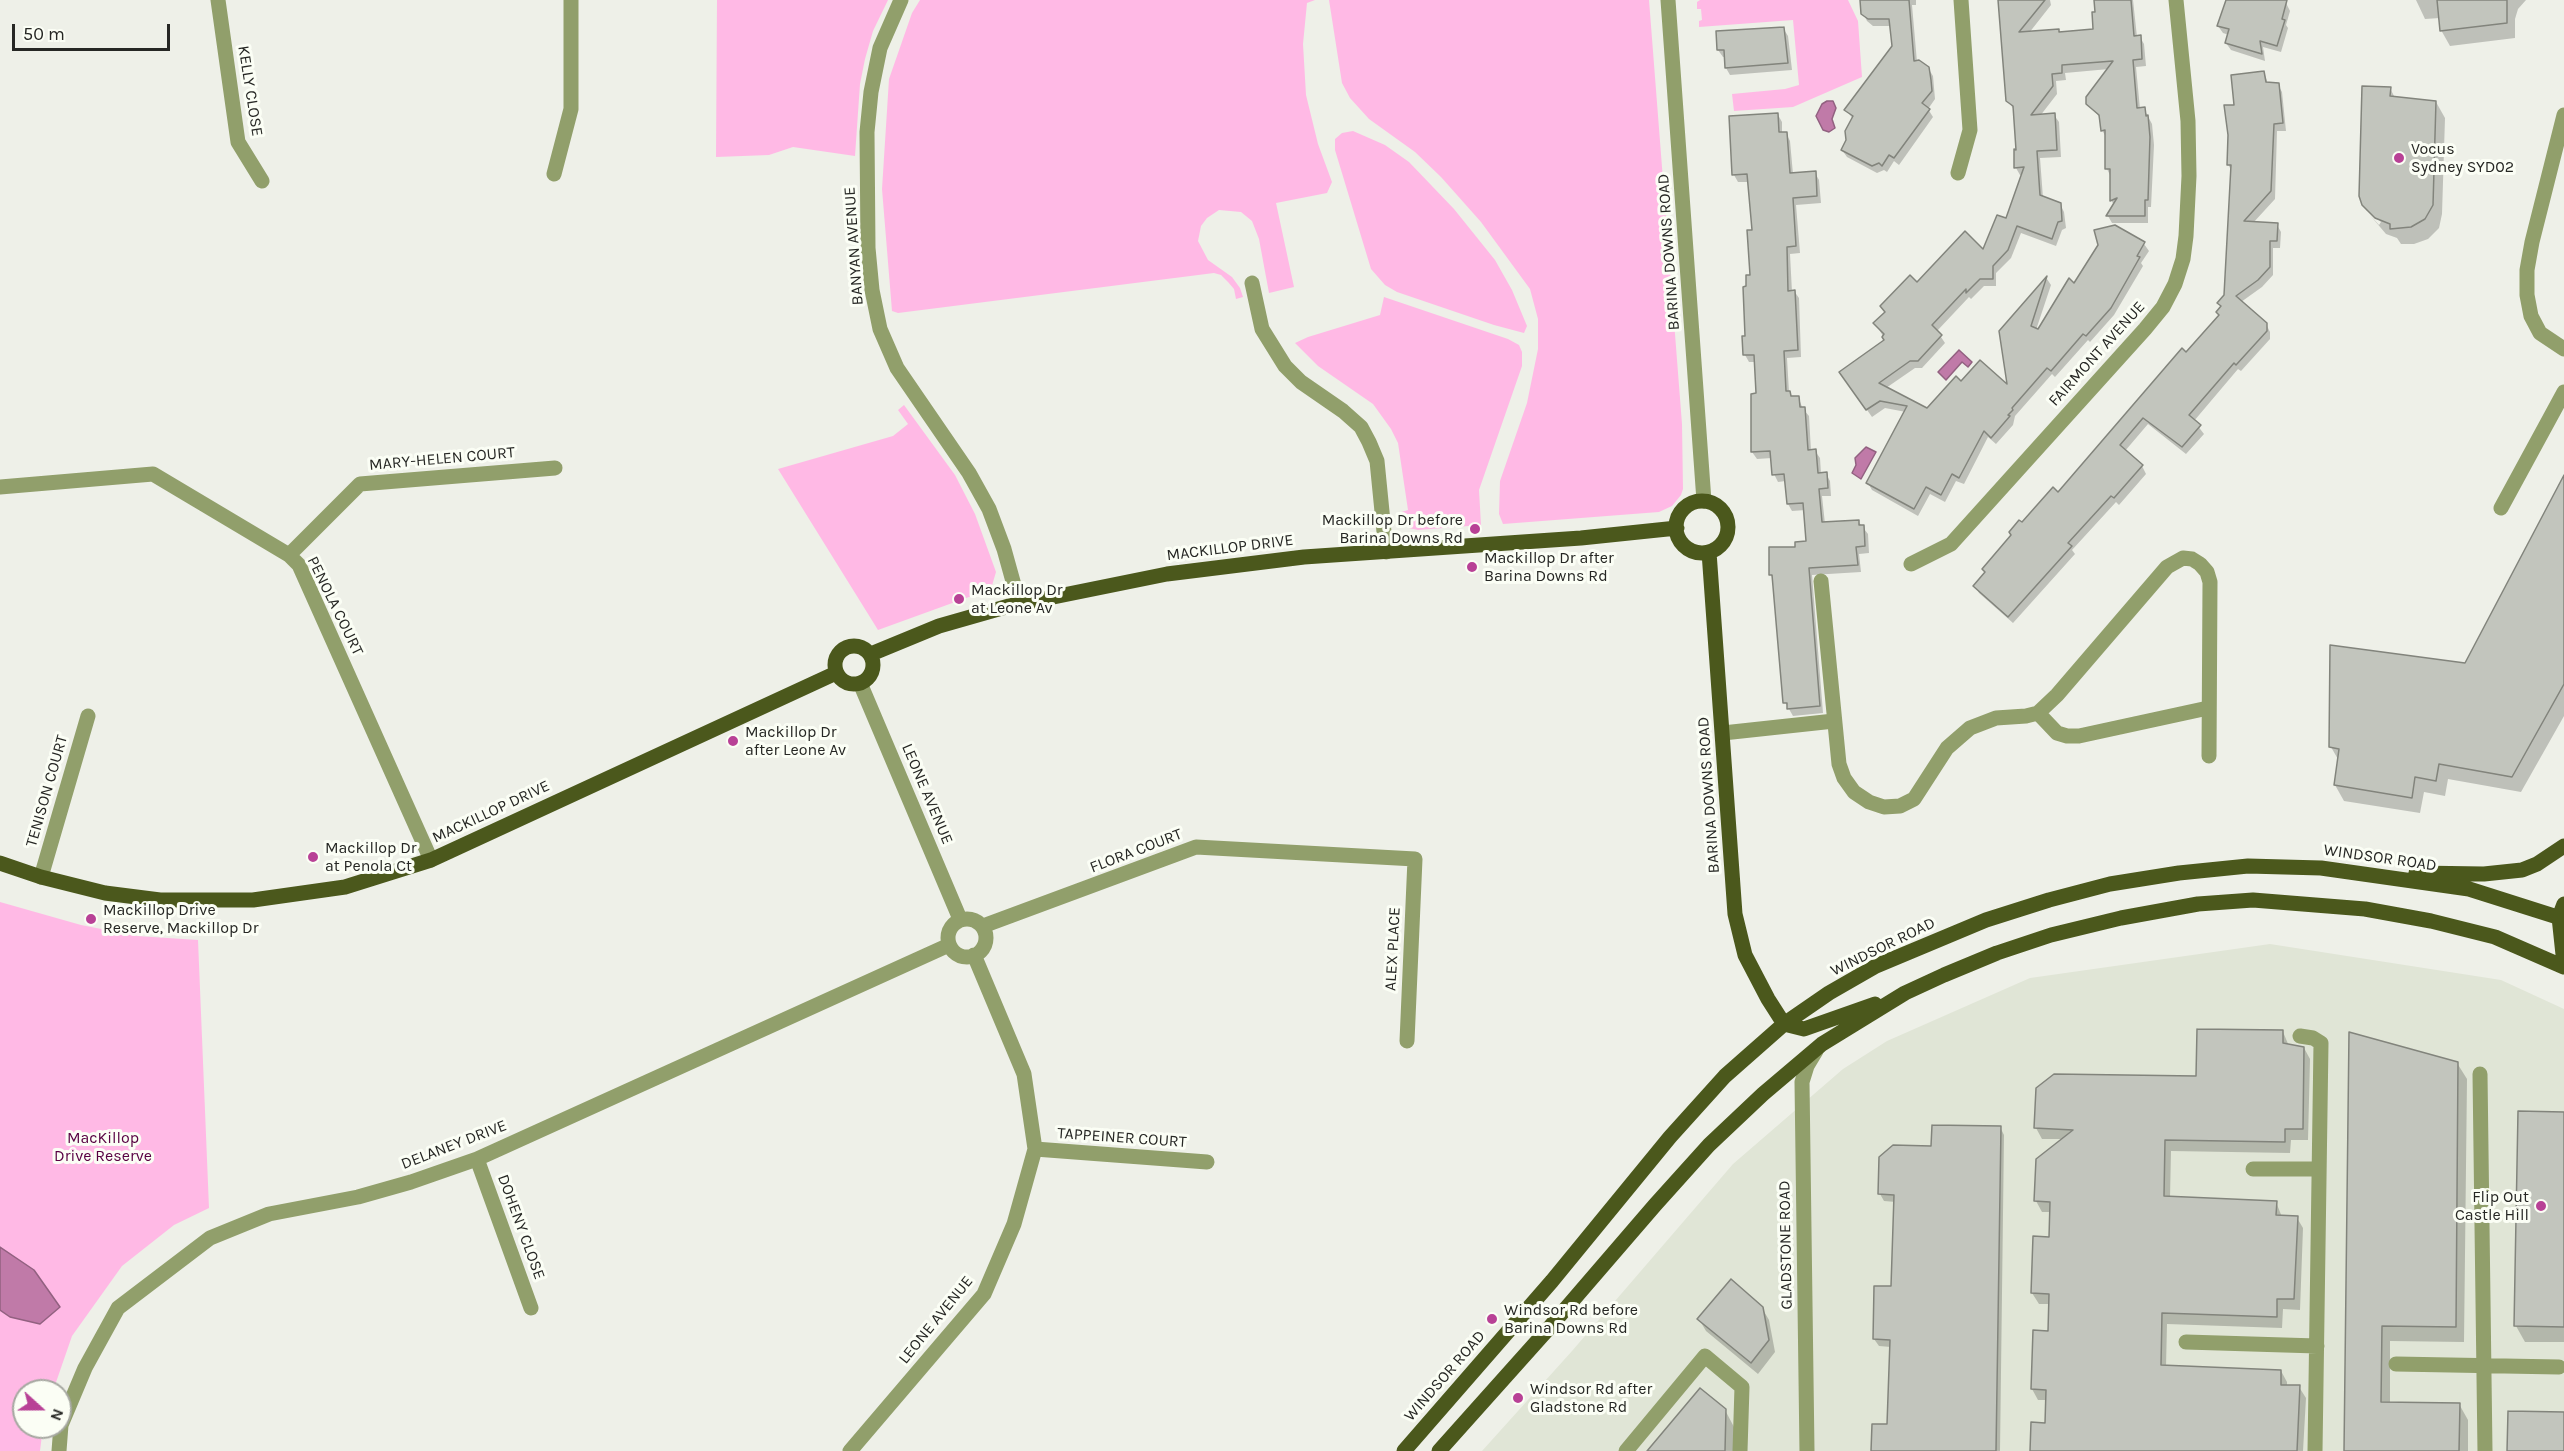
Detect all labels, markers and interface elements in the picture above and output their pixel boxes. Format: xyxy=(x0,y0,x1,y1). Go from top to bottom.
scale bar xyxy=(15,12,172,50)
text: 50 m xyxy=(23,23,65,45)
street label: KELLY CLOSE xyxy=(233,44,267,138)
place label: Vocus Sydney SYD02 xyxy=(2411,139,2514,177)
marker: Vocus Sydney SYD02 xyxy=(2392,151,2406,165)
street label: BARINA DOWNS ROAD xyxy=(1654,173,1684,331)
street label: BANYAN AVENUE xyxy=(840,186,868,306)
street label: FAIRMONT AVENUE xyxy=(2045,298,2149,410)
street label: MARY-HELEN COURT xyxy=(368,443,516,475)
place label: Mackillop Dr before Barina Downs Rd xyxy=(1322,510,1463,548)
marker: Mackillop Dr before Barina Downs Rd xyxy=(1468,522,1482,536)
street label: MACKILLOP DRIVE xyxy=(1166,531,1294,565)
place label: Mackillop Dr after Barina Downs Rd xyxy=(1484,548,1614,586)
street label: PENOLA COURT xyxy=(303,553,367,659)
marker: Mackillop Dr after Barina Downs Rd xyxy=(1465,560,1479,574)
place label: Mackillop Dr at Leone Av xyxy=(971,580,1063,618)
marker: Mackillop Dr at Leone Av xyxy=(952,592,966,606)
street label: BARINA DOWNS ROAD xyxy=(1694,716,1724,874)
place label: Mackillop Dr after Leone Av xyxy=(745,722,846,760)
street label: TENISON COURT xyxy=(22,733,72,849)
marker: Mackillop Dr after Leone Av xyxy=(726,734,740,748)
street label: LEONE AVENUE xyxy=(897,741,957,847)
street label: MACKILLOP DRIVE xyxy=(429,776,553,848)
street label: FLORA COURT xyxy=(1087,825,1185,877)
place label: Mackillop Dr at Penola Ct xyxy=(325,838,417,876)
street label: WINDSOR ROAD xyxy=(2322,841,2438,875)
marker: Mackillop Dr at Penola Ct xyxy=(306,850,320,864)
place label: Mackillop Drive Reserve, Mackillop Dr xyxy=(103,900,258,938)
street label: ALEX PLACE xyxy=(1381,907,1405,991)
marker: Mackillop Drive Reserve, Mackillop Dr xyxy=(84,912,98,926)
street label: WINDSOR ROAD xyxy=(1828,913,1938,981)
street label: DELANEY DRIVE xyxy=(398,1116,510,1174)
street label: TAPPEINER COURT xyxy=(1057,1124,1187,1152)
park label: MacKillop Drive Reserve xyxy=(54,1128,152,1166)
street label: DOHENY CLOSE xyxy=(493,1172,549,1282)
street label: GLADSTONE ROAD xyxy=(1775,1180,1797,1310)
place label: Flip Out Castle Hill xyxy=(2455,1187,2529,1225)
marker: Flip Out Castle Hill xyxy=(2534,1199,2548,1213)
street label: LEONE AVENUE xyxy=(895,1272,977,1368)
place label: Windsor Rd before Barina Downs Rd xyxy=(1504,1300,1638,1338)
marker: Windsor Rd before Barina Downs Rd xyxy=(1485,1312,1499,1326)
street label: WINDSOR ROAD xyxy=(1400,1327,1490,1425)
north arrow xyxy=(12,1379,72,1439)
place label: Windsor Rd after Gladstone Rd xyxy=(1530,1379,1652,1417)
marker: Windsor Rd after Gladstone Rd xyxy=(1511,1391,1525,1405)
text: N xyxy=(46,1406,68,1424)

